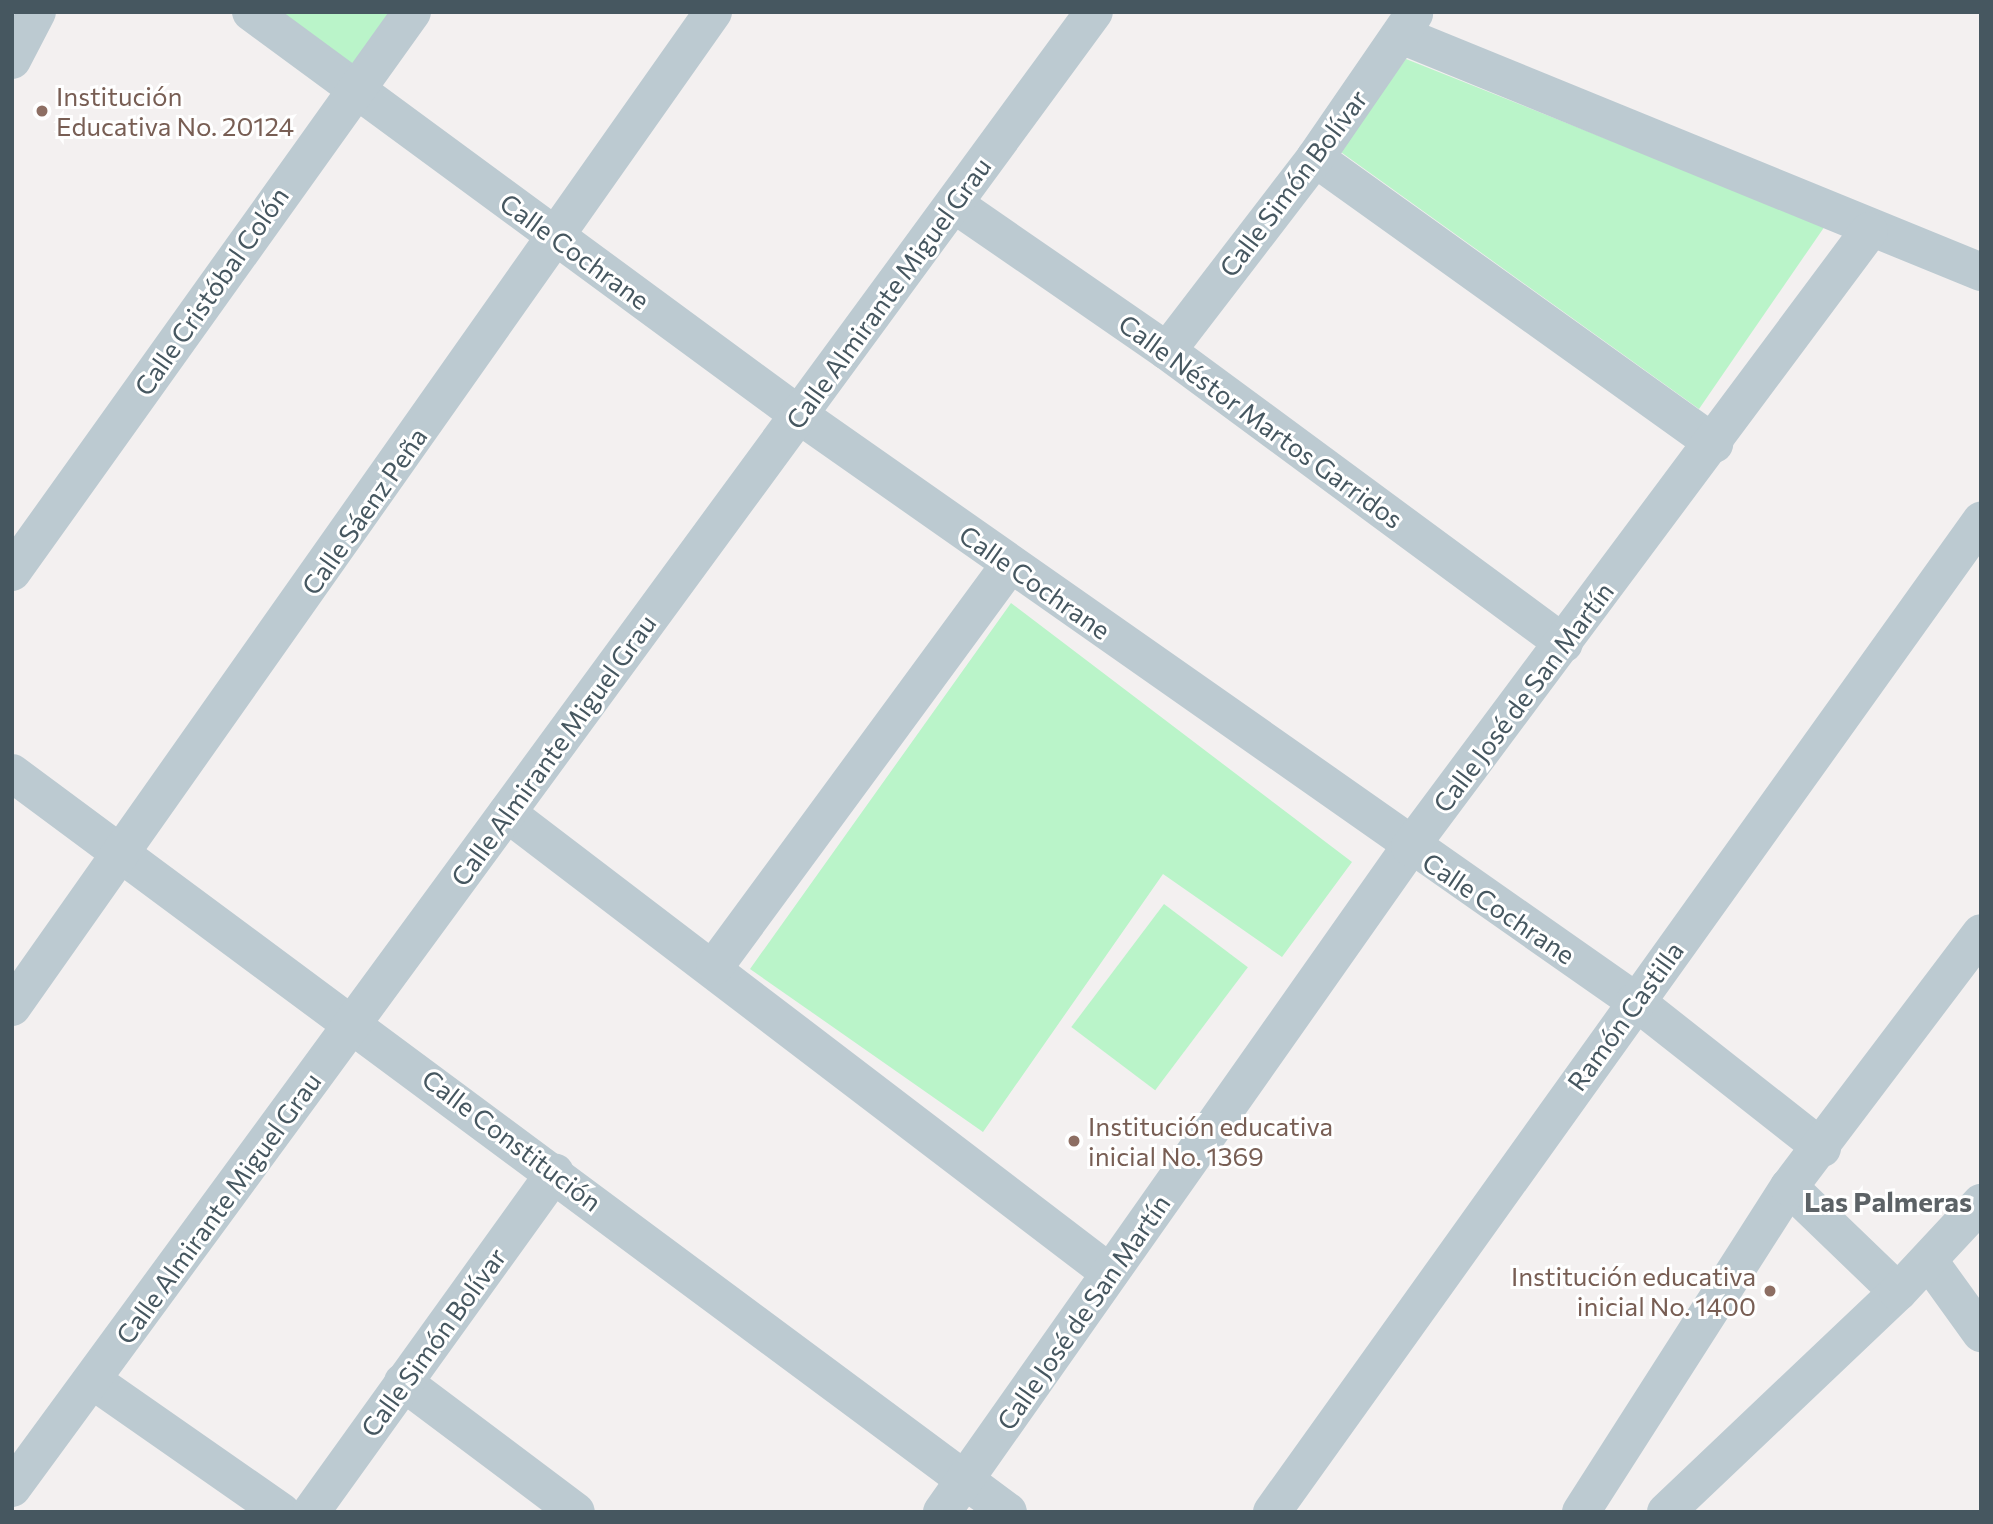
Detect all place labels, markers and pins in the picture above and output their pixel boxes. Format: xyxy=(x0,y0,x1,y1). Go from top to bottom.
place label: Institución Educativa No. 20124 xyxy=(56,80,294,142)
marker: Institución Educativa No. 20124 xyxy=(34,103,50,119)
place label: Institución educativa inicial No. 1369 xyxy=(1088,1110,1333,1172)
marker: Institución educativa inicial No. 1369 xyxy=(1066,1133,1082,1149)
place label: Institución educativa inicial No. 1400 xyxy=(1511,1260,1756,1322)
marker: Institución educativa inicial No. 1400 xyxy=(1762,1283,1778,1299)

